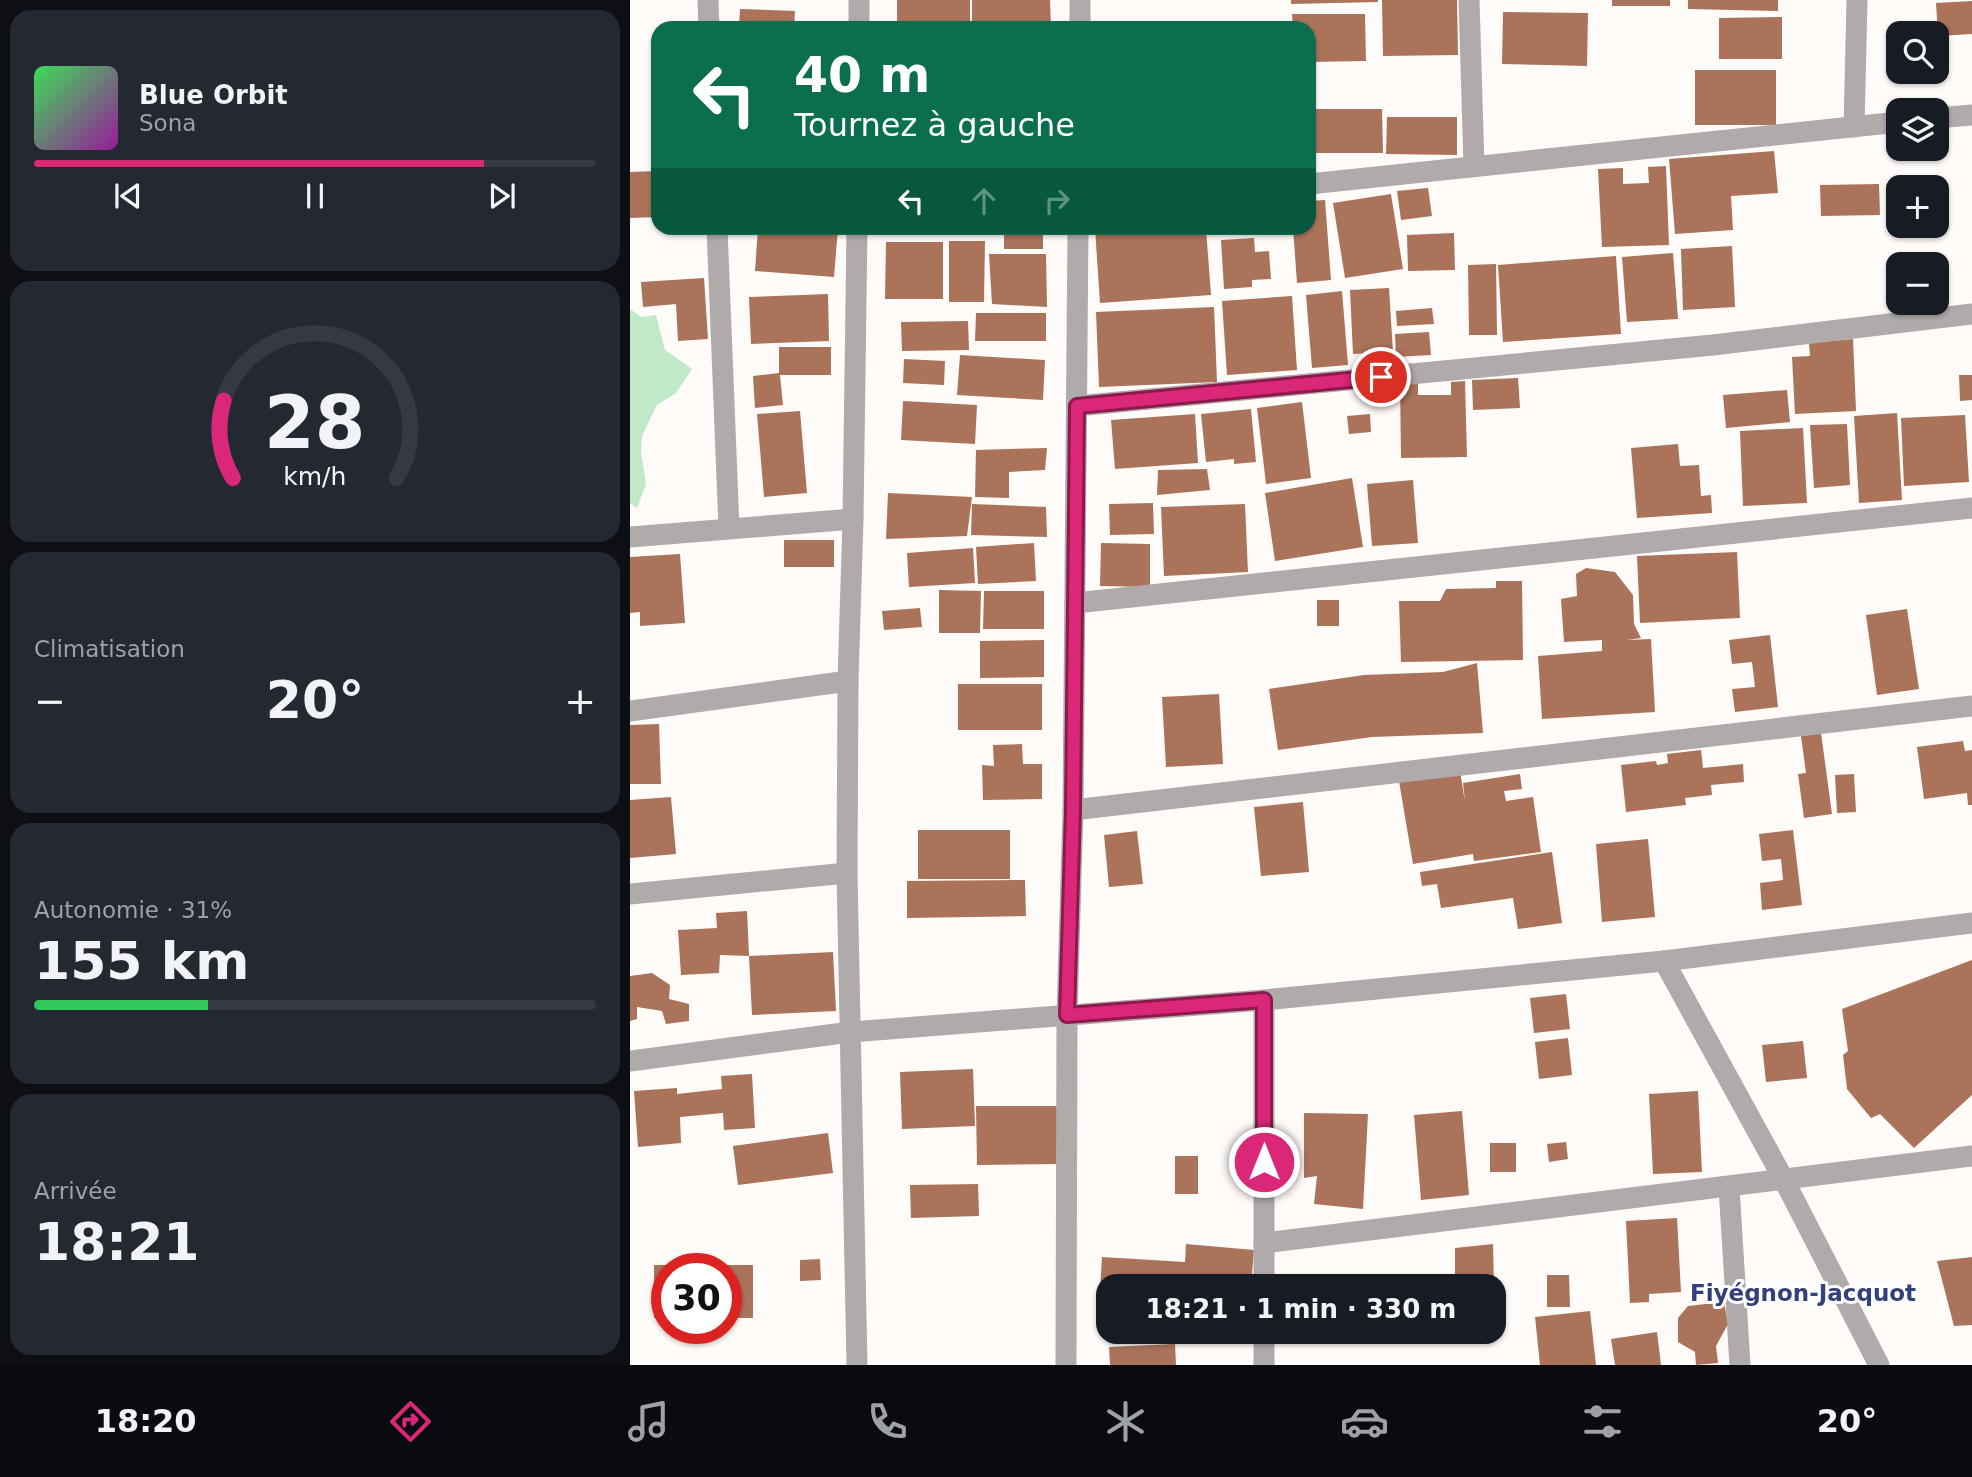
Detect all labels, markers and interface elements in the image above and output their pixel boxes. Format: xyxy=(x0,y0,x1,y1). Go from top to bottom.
map controls xyxy=(1886,21,1949,315)
button: search xyxy=(1886,21,1949,84)
text: 40 m xyxy=(794,47,930,104)
icon: left xyxy=(679,49,770,140)
text: Blue Orbit xyxy=(139,80,288,110)
button: layers xyxy=(1886,98,1949,161)
text: Tournez à gauche xyxy=(794,106,1075,144)
text: Sona xyxy=(139,110,196,136)
button: + xyxy=(1886,175,1949,238)
icon: previous xyxy=(109,177,147,215)
icon: pause xyxy=(296,177,334,215)
icon: next xyxy=(483,177,521,215)
icon: left xyxy=(892,182,930,220)
icon: ahead xyxy=(965,182,1003,220)
icon: right xyxy=(1038,182,1076,220)
button: − xyxy=(1886,252,1949,315)
pin xyxy=(1351,347,1411,407)
icon: arrive xyxy=(1362,358,1400,396)
text: 28 xyxy=(264,380,366,465)
text: km/h xyxy=(283,461,347,490)
text: Climatisation xyxy=(34,636,185,662)
text: 20° xyxy=(266,670,364,730)
text: − xyxy=(34,679,66,723)
text: + xyxy=(564,679,596,723)
text: Autonomie · 31% xyxy=(34,897,232,923)
text: 155 km xyxy=(34,931,249,991)
position arrow xyxy=(1227,1125,1301,1199)
text: Arrivée xyxy=(34,1178,117,1204)
text: 18:21 xyxy=(34,1212,200,1272)
speed limit sign: 30 xyxy=(651,1253,742,1344)
district label: Fiyégnon-Jacquot xyxy=(1690,1280,1916,1306)
text: 18:21 · 1 min · 330 m xyxy=(1146,1294,1456,1324)
icon: directions xyxy=(386,1397,435,1446)
icon: music xyxy=(624,1397,673,1446)
icon: phone xyxy=(863,1397,912,1446)
icon: climate xyxy=(1101,1397,1150,1446)
icon: car xyxy=(1340,1397,1389,1446)
icon: filters xyxy=(1578,1397,1627,1446)
text: 18:20 xyxy=(95,1402,197,1440)
text: 20° xyxy=(1817,1402,1877,1440)

